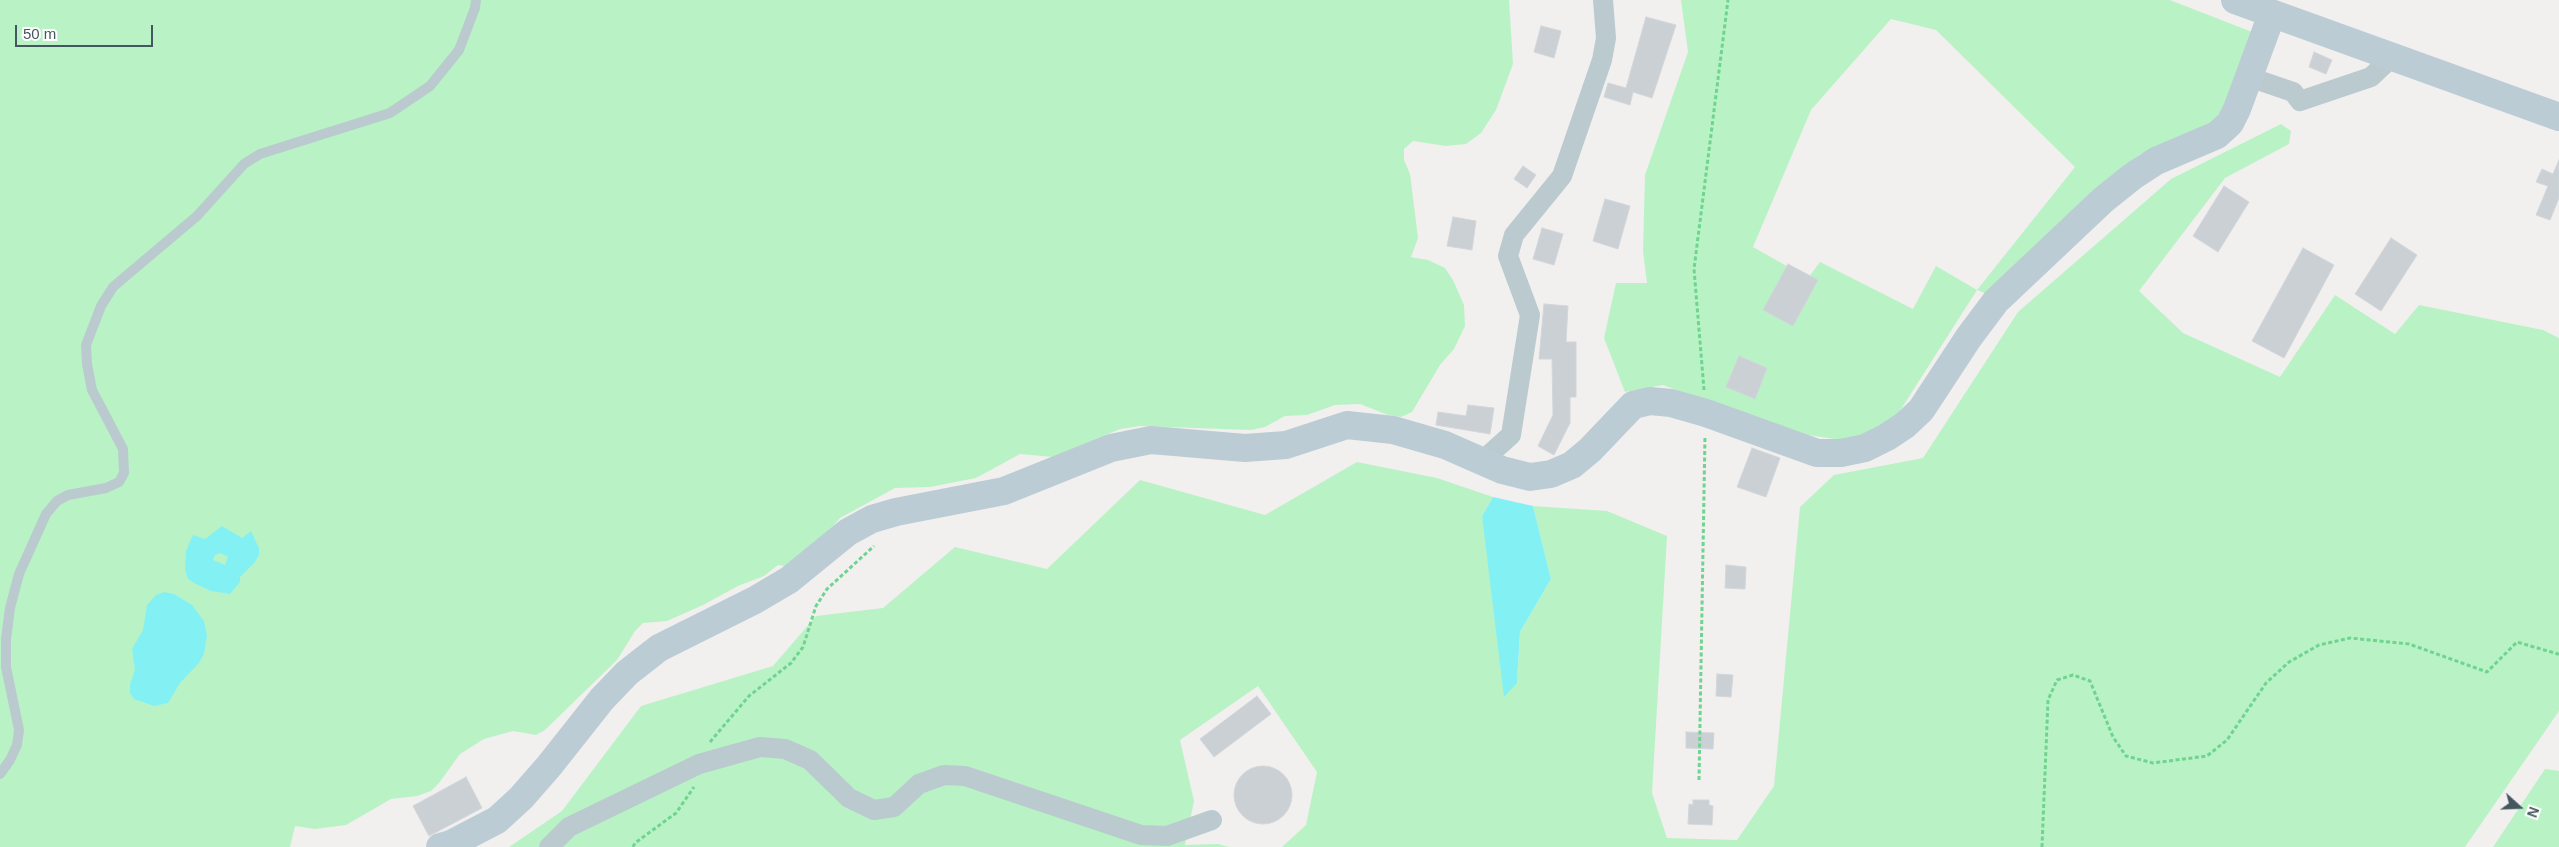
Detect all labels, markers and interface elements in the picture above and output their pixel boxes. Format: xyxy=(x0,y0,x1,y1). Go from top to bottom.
scale bar xyxy=(18,15,155,47)
text: 50 m xyxy=(23,25,56,42)
north arrow xyxy=(2494,782,2544,832)
text: N xyxy=(2524,805,2542,820)

